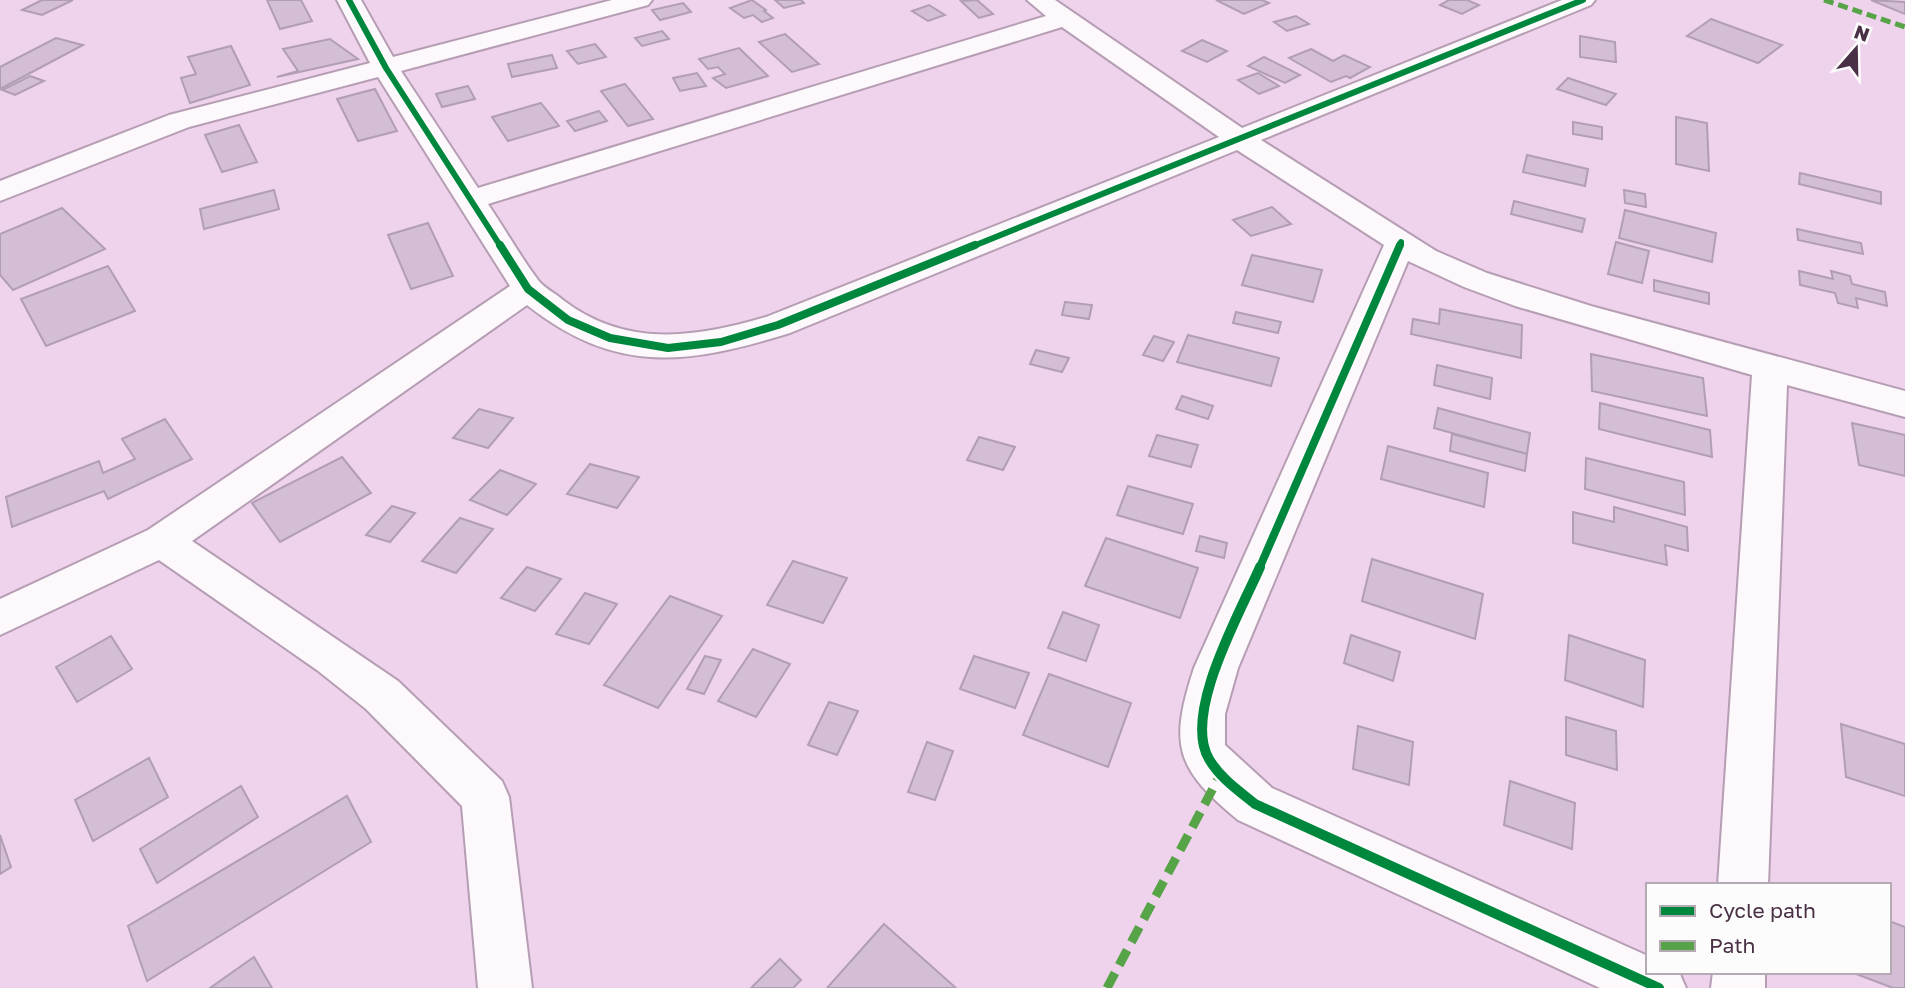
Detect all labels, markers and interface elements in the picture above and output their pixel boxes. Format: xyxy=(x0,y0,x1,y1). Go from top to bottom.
north arrow xyxy=(1821,14,1891,84)
text: N xyxy=(1851,19,1873,46)
legend xyxy=(1646,883,1891,974)
text: Cycle path xyxy=(1709,897,1816,923)
text: Path xyxy=(1709,932,1756,958)

